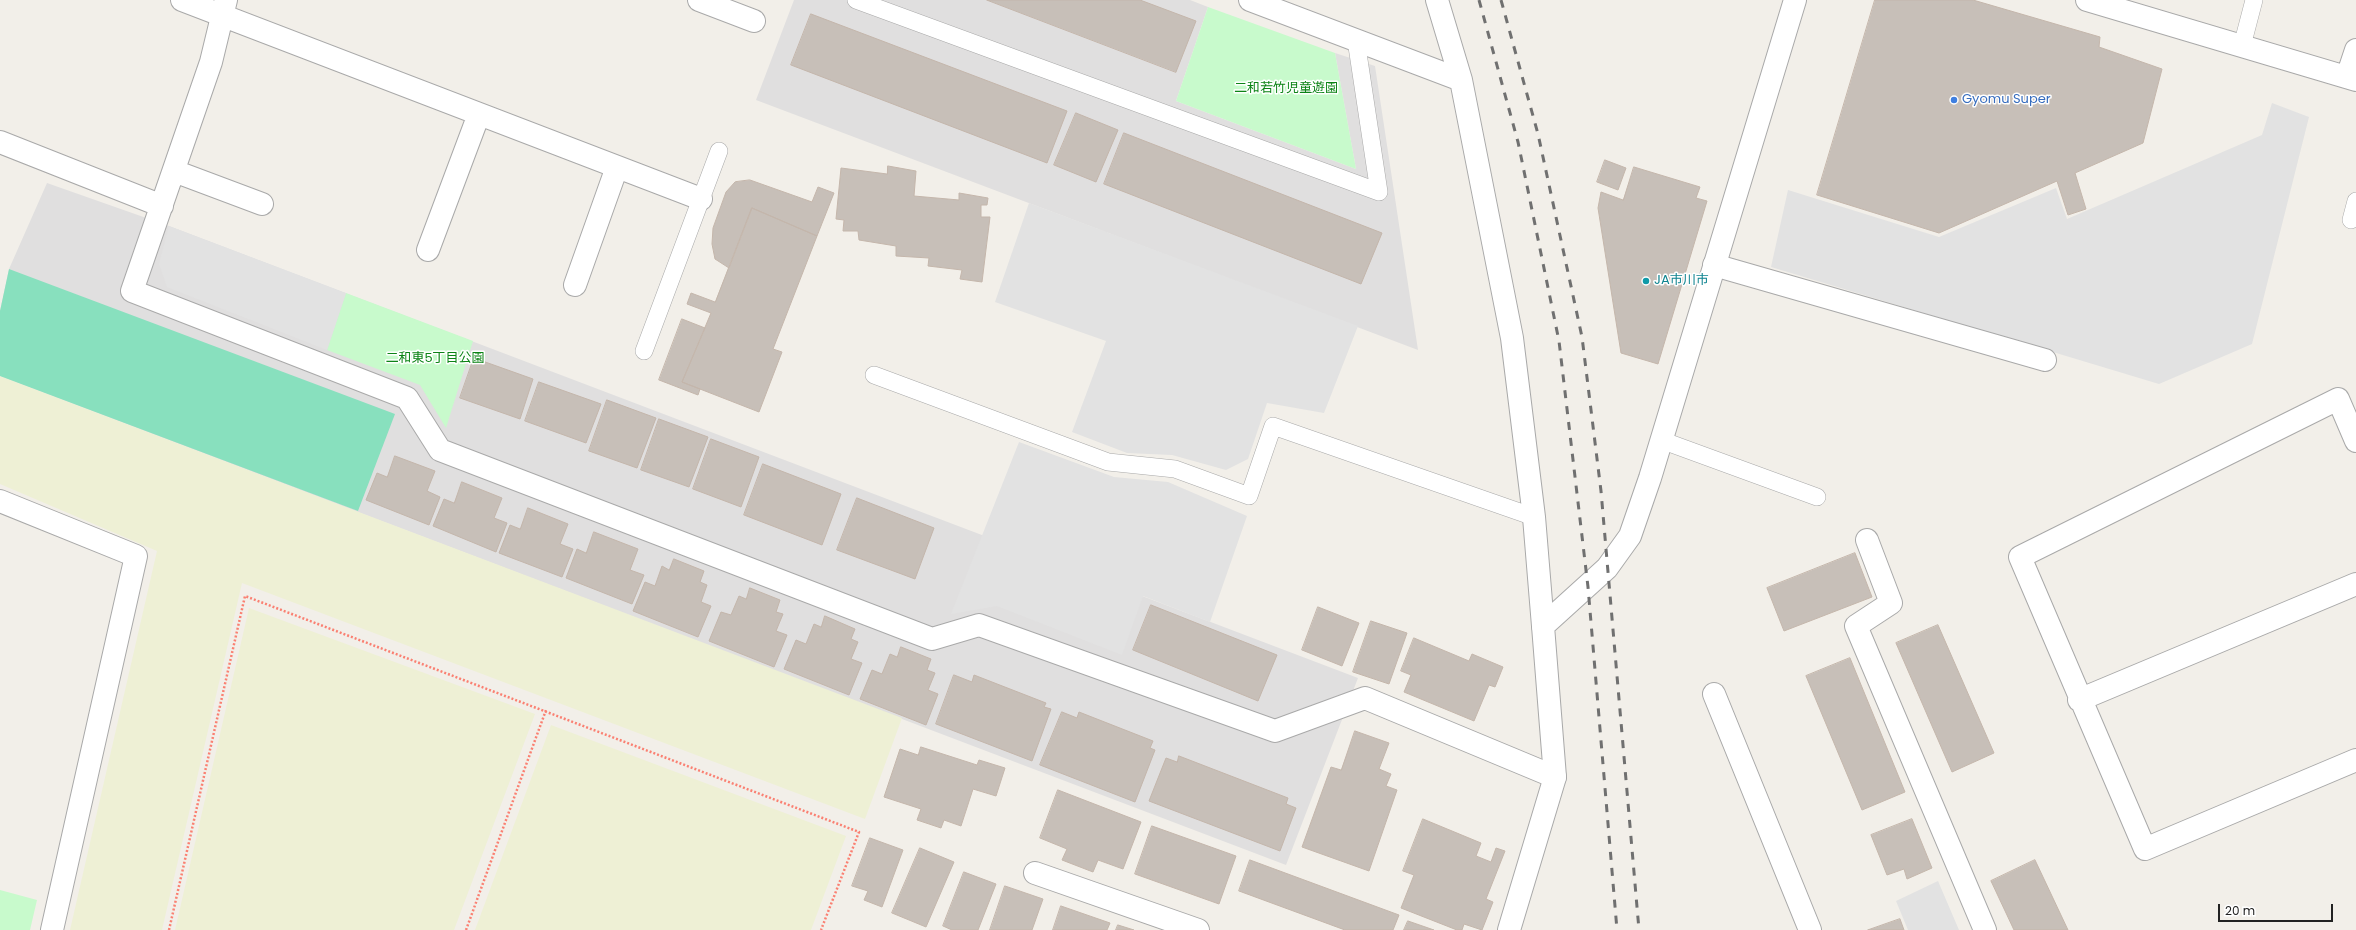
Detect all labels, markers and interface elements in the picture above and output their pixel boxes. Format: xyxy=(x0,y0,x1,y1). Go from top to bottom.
park label: 二和若竹児童遊園 xyxy=(1234,81,1338,97)
place label: Gyomu Super xyxy=(1962,92,2051,108)
marker: Gyomu Super xyxy=(1949,95,1959,105)
place label: JA市川市 xyxy=(1654,273,1709,289)
marker: JA市川市 xyxy=(1641,276,1651,286)
park label: 二和東5丁目公園 xyxy=(385,351,485,367)
scale bar xyxy=(2220,896,2335,922)
text: 20 m xyxy=(2225,902,2255,919)

